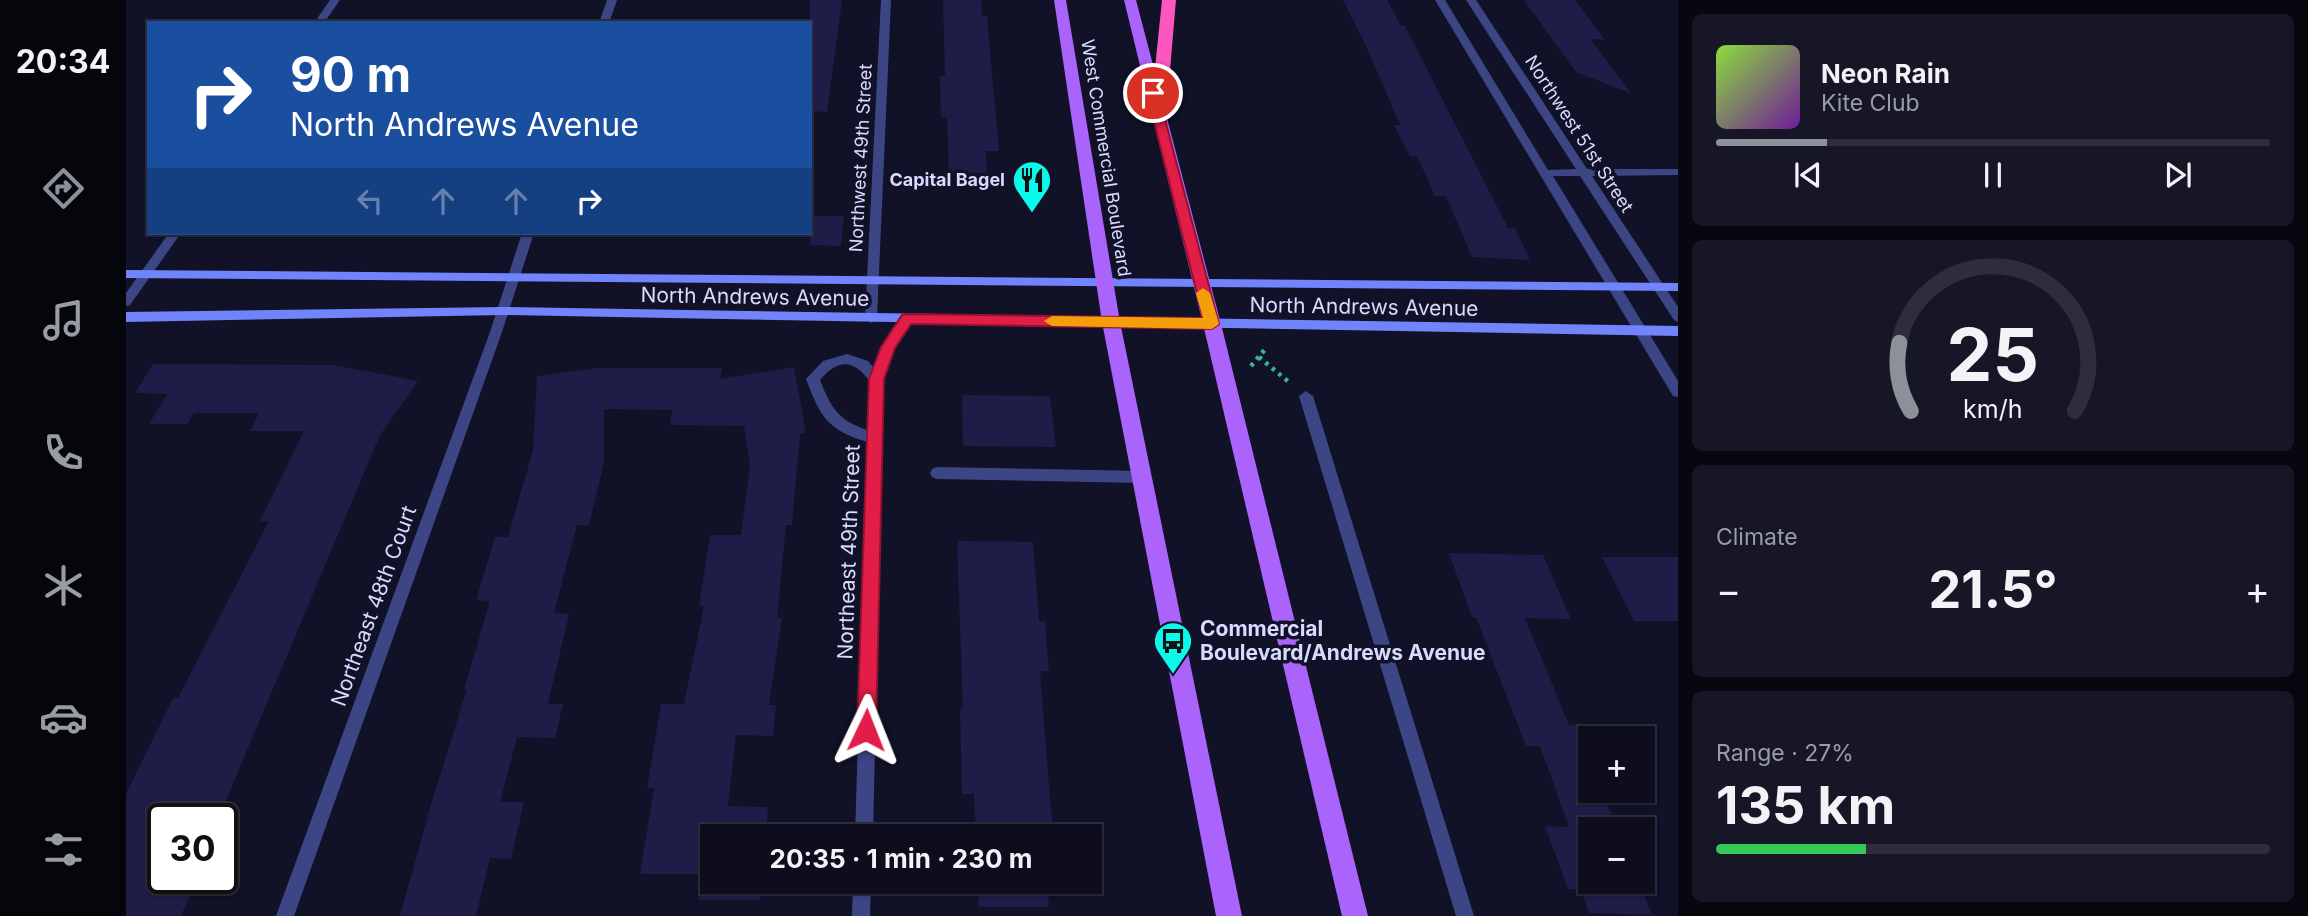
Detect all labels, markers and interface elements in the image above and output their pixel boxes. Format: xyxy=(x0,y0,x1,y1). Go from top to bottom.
street label: West Commercial Boulevard xyxy=(1077,38,1136,278)
text: 20:34 xyxy=(16,42,110,81)
text: 90 m xyxy=(290,45,411,104)
icon: right xyxy=(175,49,266,140)
street label: Northwest 51st Street xyxy=(1521,51,1638,216)
text: Neon Rain xyxy=(1821,58,1950,89)
street label: Northwest 49th Street xyxy=(845,63,876,253)
pin xyxy=(1123,63,1183,123)
icon: arrive xyxy=(1134,74,1172,112)
text: Kite Club xyxy=(1821,89,1920,117)
text: North Andrews Avenue xyxy=(290,105,639,144)
icon: previous xyxy=(1789,156,1827,194)
icon: pause xyxy=(1974,156,2012,194)
icon: next xyxy=(2159,156,2197,194)
restaurant icon: Capital Bagel xyxy=(1011,159,1053,214)
icon: directions xyxy=(39,164,88,213)
place label: Capital Bagel xyxy=(889,169,1005,190)
icon: left xyxy=(351,182,389,220)
icon: ahead xyxy=(424,182,462,220)
icon: ahead xyxy=(497,182,535,220)
icon: right xyxy=(570,182,608,220)
street label: North Andrews Avenue xyxy=(640,282,870,311)
street label: North Andrews Avenue xyxy=(1249,292,1479,321)
icon: music xyxy=(39,296,88,345)
text: 25 xyxy=(1947,311,2039,400)
text: km/h xyxy=(1963,394,2023,424)
icon: phone xyxy=(39,428,88,477)
street label: Northeast 49th Street xyxy=(832,444,865,660)
street label: Northeast 48th Court xyxy=(326,502,421,709)
text: Climate xyxy=(1716,523,1798,551)
text: 21.5° xyxy=(1928,558,2058,621)
icon: climate xyxy=(39,561,88,610)
text: − xyxy=(1716,567,1741,613)
text: + xyxy=(2245,567,2270,613)
place label: Commercial Boulevard/Andrews Avenue xyxy=(1200,616,1486,665)
bus stop icon: Commercial Boulevard/Andrews Avenue xyxy=(1152,620,1194,675)
icon: car xyxy=(39,693,88,742)
position arrow xyxy=(829,693,903,767)
map controls xyxy=(1578,726,1655,894)
button: + xyxy=(1578,726,1655,803)
text: Range · 27% xyxy=(1716,739,1854,767)
text: 135 km xyxy=(1716,774,1895,837)
speed limit sign: 30 xyxy=(147,803,238,894)
button: − xyxy=(1578,817,1655,894)
icon: filters xyxy=(39,825,88,874)
text: 20:35 · 1 min · 230 m xyxy=(770,843,1032,874)

